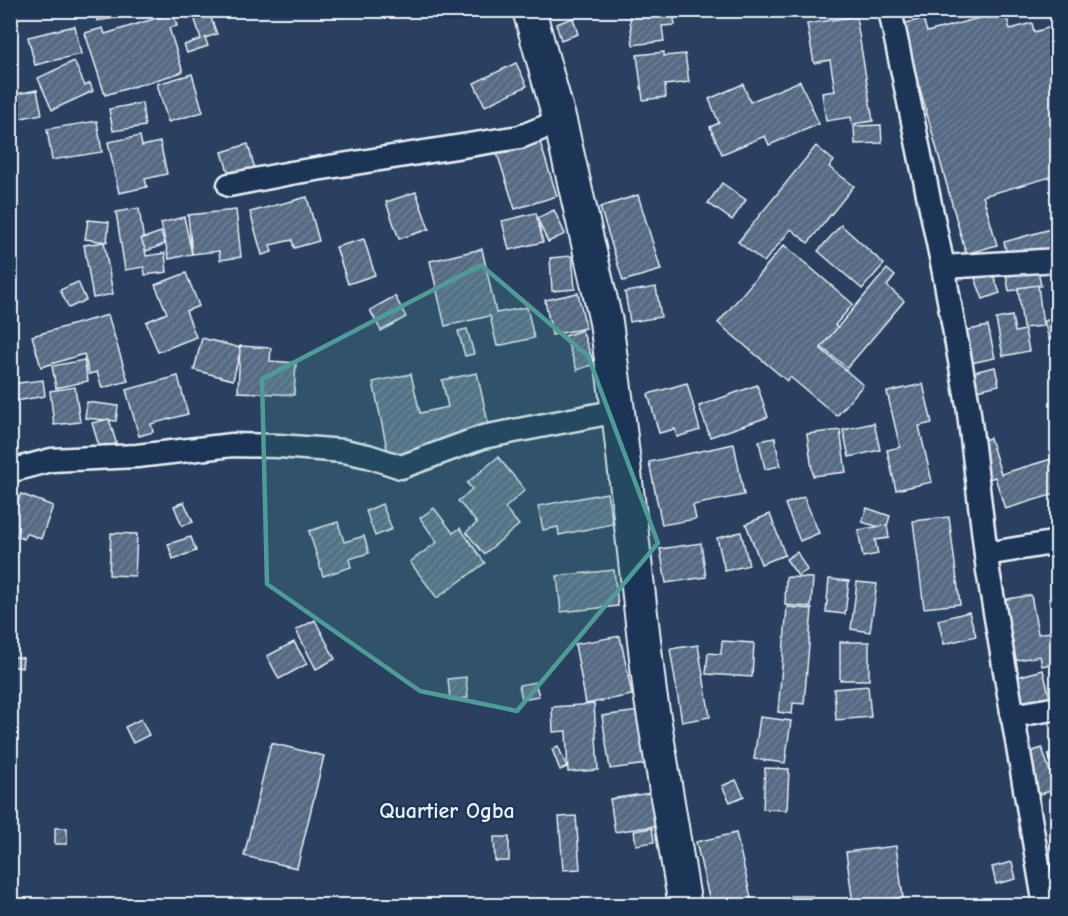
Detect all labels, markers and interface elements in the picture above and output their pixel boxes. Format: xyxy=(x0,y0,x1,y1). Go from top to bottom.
district label: Quartier Ogba xyxy=(379,798,515,824)

